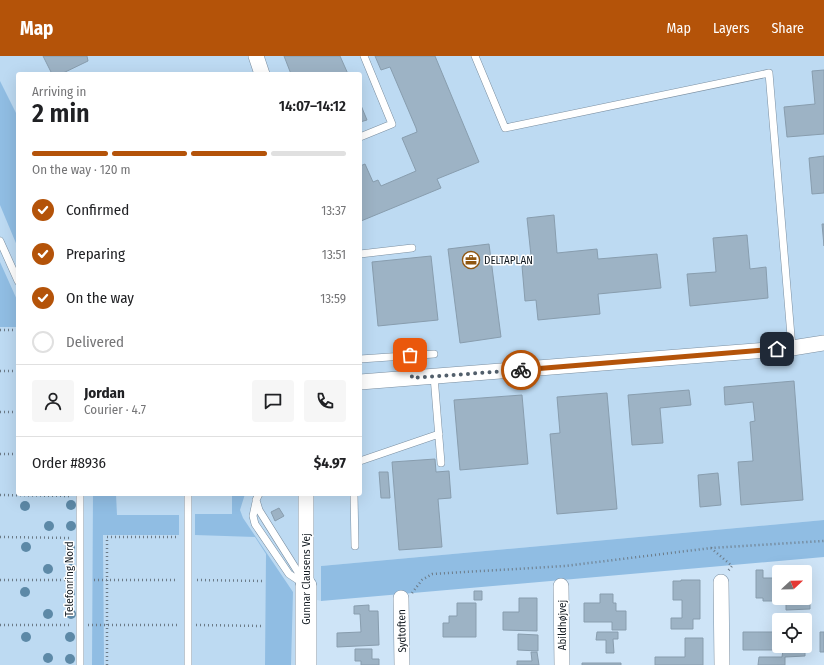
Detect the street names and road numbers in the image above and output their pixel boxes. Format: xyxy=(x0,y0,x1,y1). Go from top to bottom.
street label: Gunnar Clausens Vej xyxy=(300,533,313,625)
street label: Telefonring Nord xyxy=(63,541,76,617)
street label: Abildhøjvej xyxy=(556,599,569,650)
street label: Sydtoften xyxy=(395,609,409,653)

